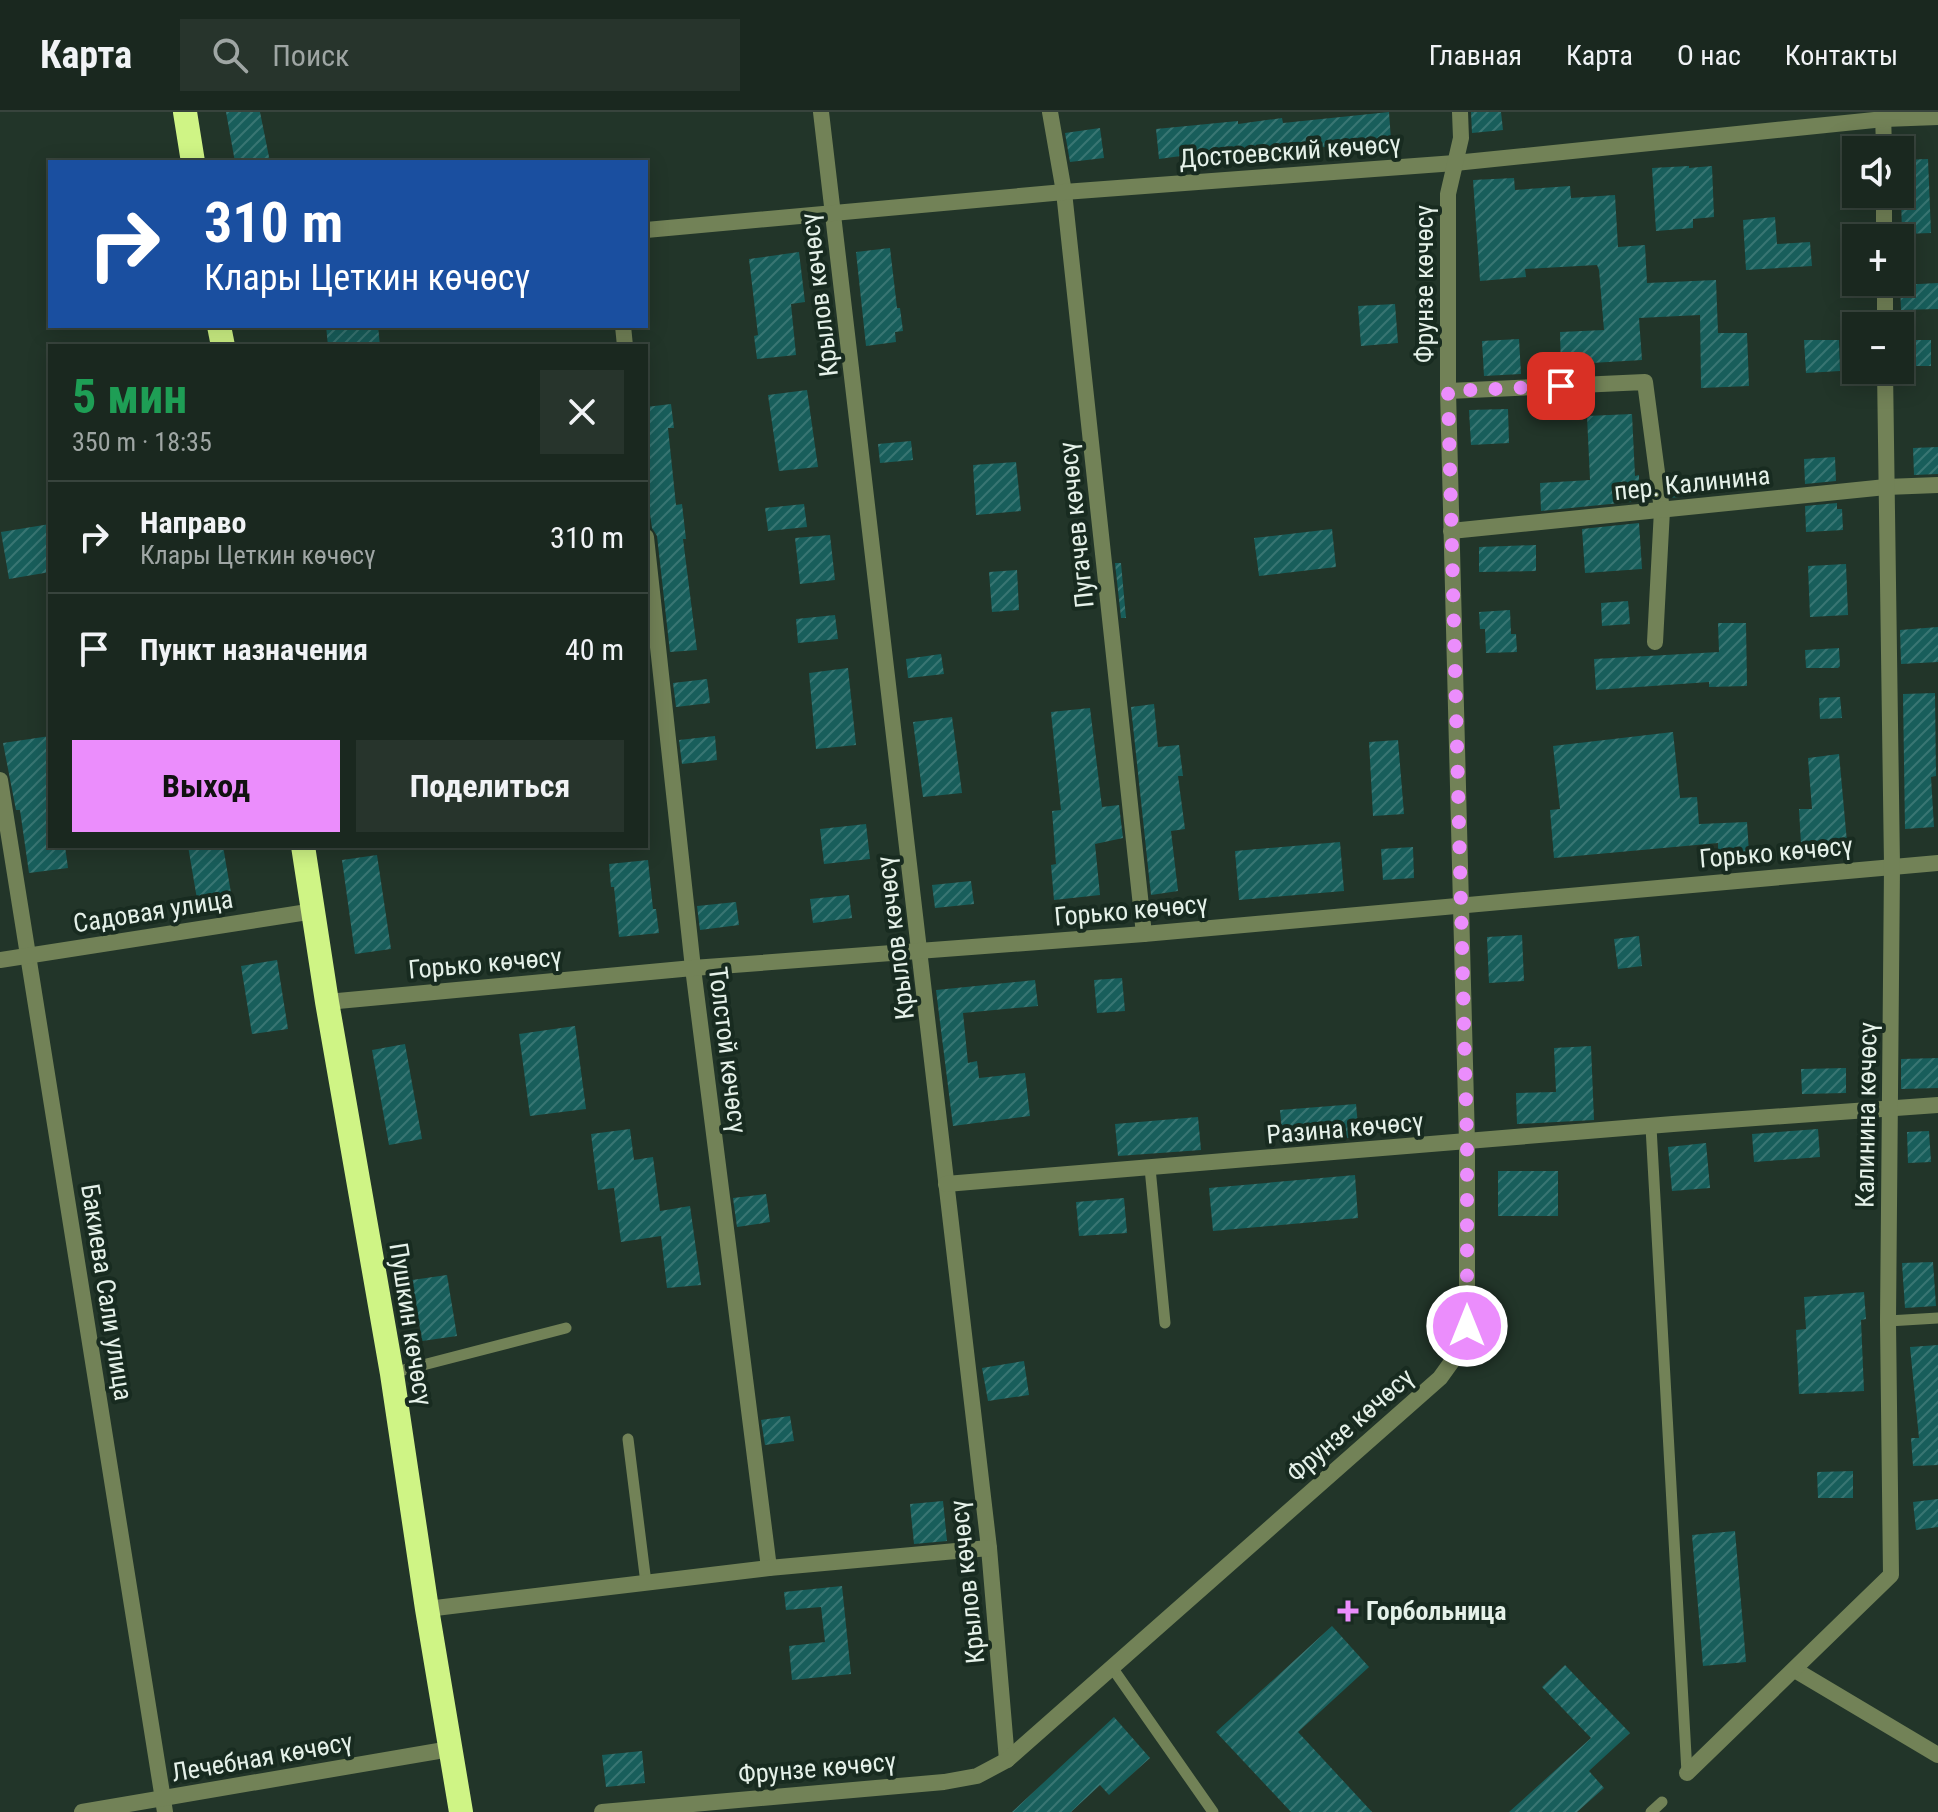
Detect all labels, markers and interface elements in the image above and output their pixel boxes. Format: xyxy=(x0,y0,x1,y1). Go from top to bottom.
search box xyxy=(180,19,740,91)
text: Карта xyxy=(40,33,132,77)
icon: search xyxy=(208,33,252,77)
text: Поиск xyxy=(272,38,349,73)
text: Главная xyxy=(1429,39,1522,72)
text: Карта xyxy=(1566,39,1633,72)
text: О нас xyxy=(1677,39,1741,72)
text: Контакты xyxy=(1785,39,1898,72)
street label: Достоевский көчөсү xyxy=(1178,128,1402,174)
map controls xyxy=(1842,136,1914,384)
button: sound xyxy=(1842,136,1914,208)
text: 310 m xyxy=(204,190,343,256)
icon: right xyxy=(72,192,176,296)
street label: Фрунзе көчөсү xyxy=(1409,205,1439,363)
street label: Крылов көчөсү xyxy=(794,212,844,378)
button: + xyxy=(1842,224,1914,296)
text: Клары Цеткин көчөсү xyxy=(204,257,530,299)
button: − xyxy=(1842,312,1914,384)
pin xyxy=(1527,352,1595,420)
icon: arrive xyxy=(1539,364,1583,408)
text: 5 мин xyxy=(72,368,187,425)
button: close xyxy=(540,370,624,454)
text: 350 m · 18:35 xyxy=(72,427,212,457)
street label: Пугачев көчөсү xyxy=(1052,440,1100,610)
street label: пер. Калинина xyxy=(1612,460,1772,506)
text: Направо xyxy=(140,505,246,540)
icon: right xyxy=(72,515,116,559)
text: 310 m xyxy=(550,520,624,555)
text: Клары Цеткин көчөсү xyxy=(140,540,376,570)
icon: arrive xyxy=(72,627,116,671)
text: Пункт назначения xyxy=(140,632,368,667)
text: 40 m xyxy=(565,632,624,667)
button: Выход xyxy=(72,740,340,832)
button: Поделиться xyxy=(356,740,624,832)
street label: Горько көчөсү xyxy=(1698,830,1854,874)
street label: Крылов көчөсү xyxy=(870,855,920,1021)
street label: Садовая улица xyxy=(71,884,235,938)
street label: Горько көчөсү xyxy=(1053,888,1209,932)
street label: Горько көчөсү xyxy=(407,941,563,985)
street label: Толстой көчөсү xyxy=(703,965,753,1135)
street label: Калинина көчөсү xyxy=(1849,1022,1883,1208)
street label: Разина көчөсү xyxy=(1265,1106,1425,1150)
street label: Бакиева Сали улица xyxy=(75,1182,139,1402)
street label: Пушкин көчөсү xyxy=(383,1240,439,1408)
position arrow xyxy=(1425,1284,1509,1368)
street label: Фрунзе көчөсү xyxy=(1280,1362,1420,1488)
street label: Крылов көчөсү xyxy=(943,1499,991,1665)
place label: Горбольница xyxy=(1366,1596,1506,1626)
marker: Горбольница xyxy=(1337,1600,1359,1622)
street label: Лечебная көчөсү xyxy=(169,1726,355,1788)
street label: Фрунзе көчөсү xyxy=(737,1746,897,1790)

